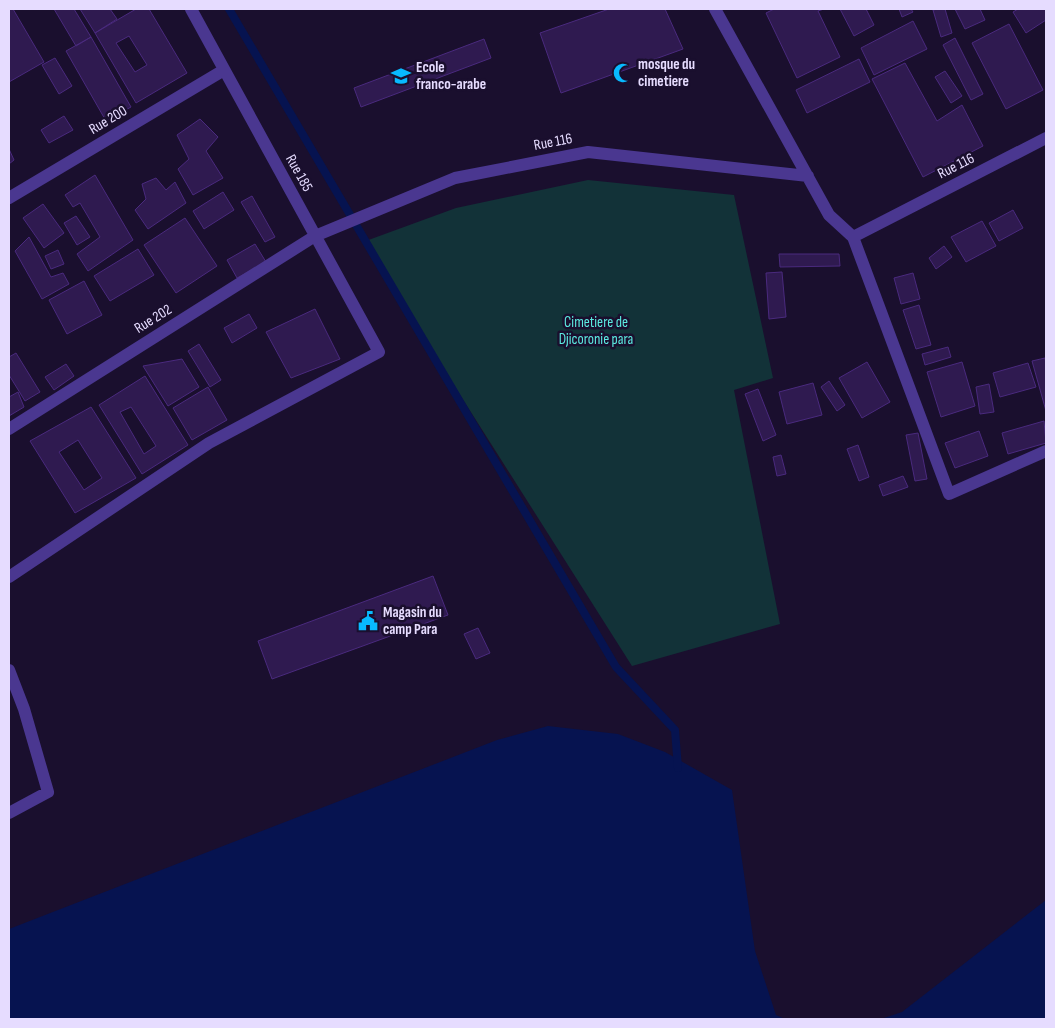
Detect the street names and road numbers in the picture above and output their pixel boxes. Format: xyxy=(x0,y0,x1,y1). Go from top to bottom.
street label: Rue 200 xyxy=(85,101,131,139)
street label: Rue 116 xyxy=(532,129,574,155)
street label: Rue 116 xyxy=(934,149,978,183)
street label: Rue 185 xyxy=(281,151,317,195)
street label: Rue 202 xyxy=(131,300,175,338)

